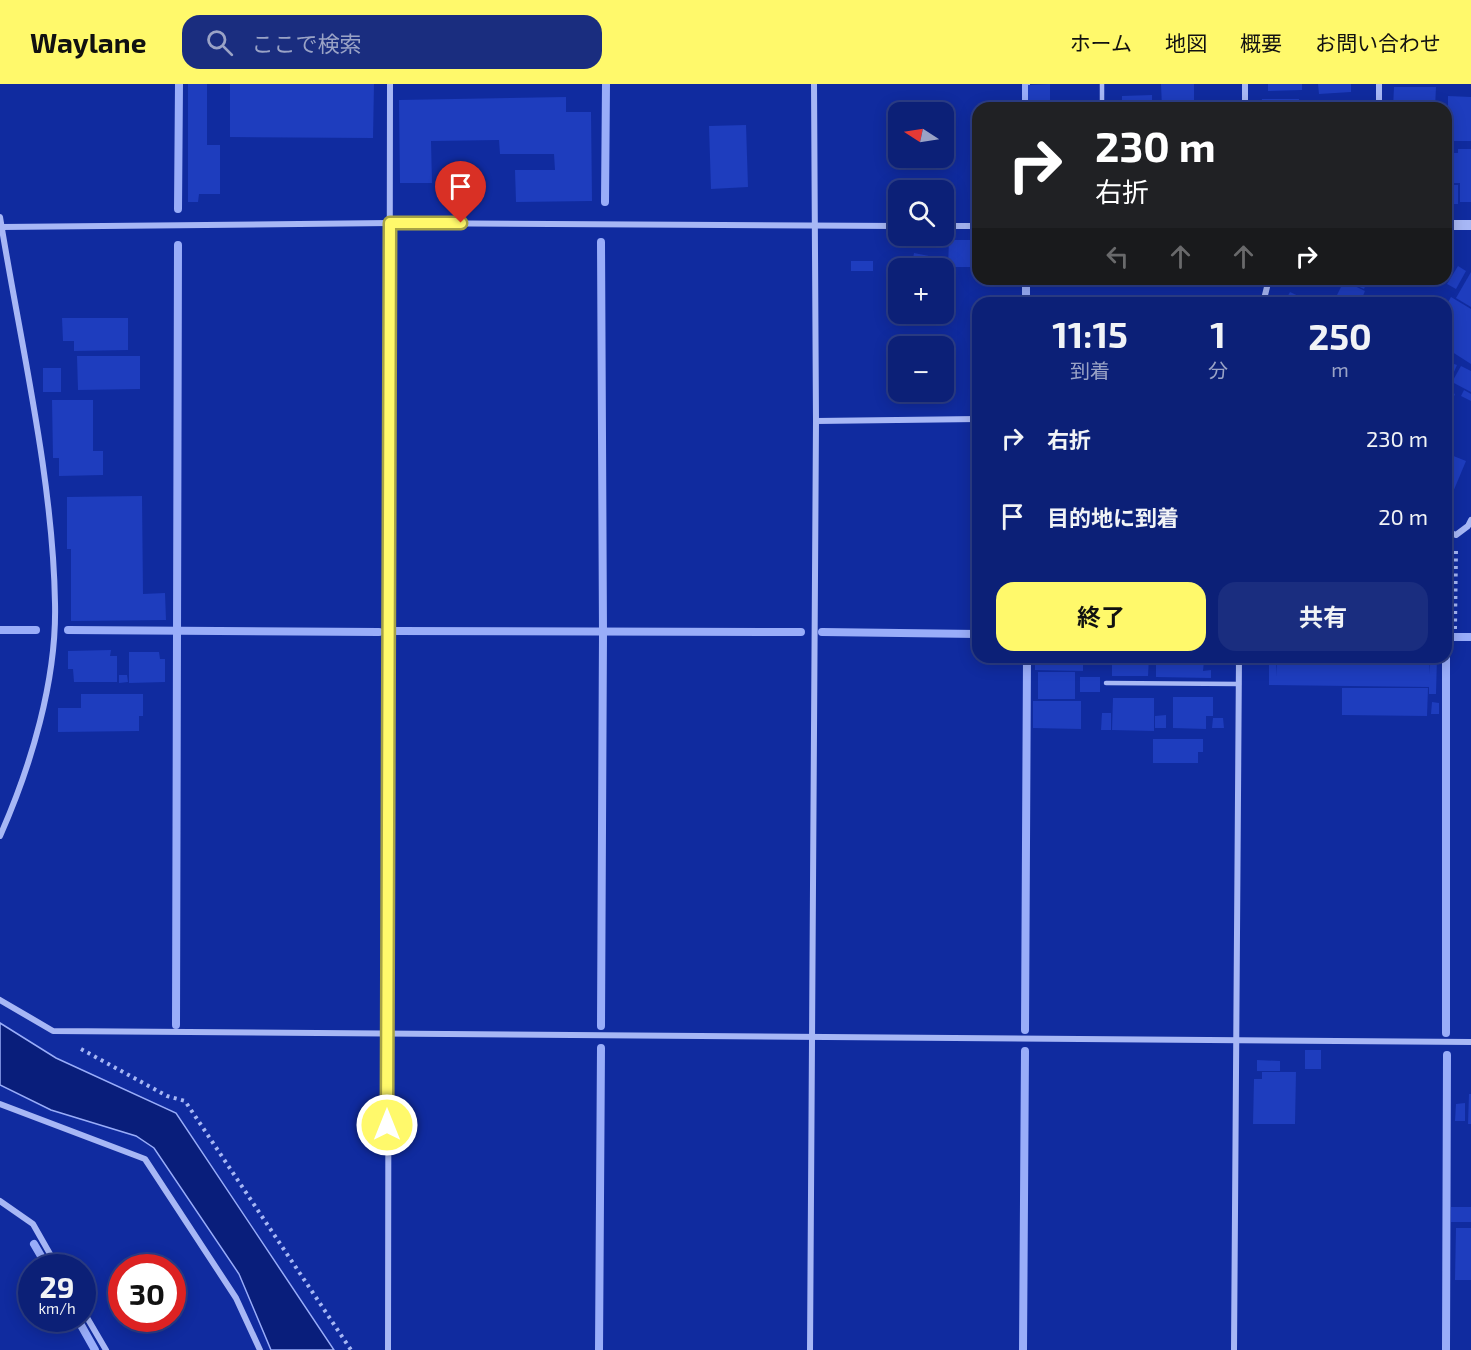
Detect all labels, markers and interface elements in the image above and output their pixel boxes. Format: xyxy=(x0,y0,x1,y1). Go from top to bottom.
search box xyxy=(182,15,602,69)
text: Waylane xyxy=(30,25,146,59)
icon: search xyxy=(203,26,236,59)
text: ここで検索 xyxy=(251,30,361,56)
text: ホーム xyxy=(1070,30,1132,55)
text: 地図 xyxy=(1165,30,1207,55)
text: 概要 xyxy=(1240,30,1282,55)
text: お問い合わせ xyxy=(1315,30,1441,55)
north arrow xyxy=(888,102,954,168)
map controls xyxy=(888,102,954,402)
text: 230 m xyxy=(1095,120,1216,170)
icon: right xyxy=(996,126,1074,204)
pin xyxy=(435,161,486,223)
icon: arrive xyxy=(444,170,477,203)
text: 右折 xyxy=(1095,175,1149,207)
button: search xyxy=(888,180,954,246)
icon: left xyxy=(1101,240,1134,273)
icon: ahead xyxy=(1164,240,1197,273)
icon: ahead xyxy=(1227,240,1260,273)
icon: right xyxy=(1290,240,1323,273)
button: + xyxy=(888,258,954,324)
text: 11:15 xyxy=(1052,312,1128,355)
text: 1 xyxy=(1210,312,1226,355)
text: 250 xyxy=(1308,314,1372,357)
button: − xyxy=(888,336,954,402)
text: m xyxy=(1331,357,1349,381)
text: 到着 xyxy=(1070,358,1110,382)
text: 分 xyxy=(1208,358,1228,382)
icon: right xyxy=(996,422,1029,455)
text: 230 m xyxy=(1366,425,1428,451)
text: 右折 xyxy=(1047,426,1091,452)
icon: arrive xyxy=(996,500,1029,533)
text: 20 m xyxy=(1378,503,1428,529)
text: 目的地に到着 xyxy=(1047,504,1179,530)
button: 終了 xyxy=(996,582,1206,651)
button: 共有 xyxy=(1218,582,1428,651)
position arrow xyxy=(355,1093,419,1157)
speed limit sign: 30 xyxy=(108,1254,186,1332)
text: 29 xyxy=(39,1268,75,1304)
text: km/h xyxy=(38,1299,76,1317)

